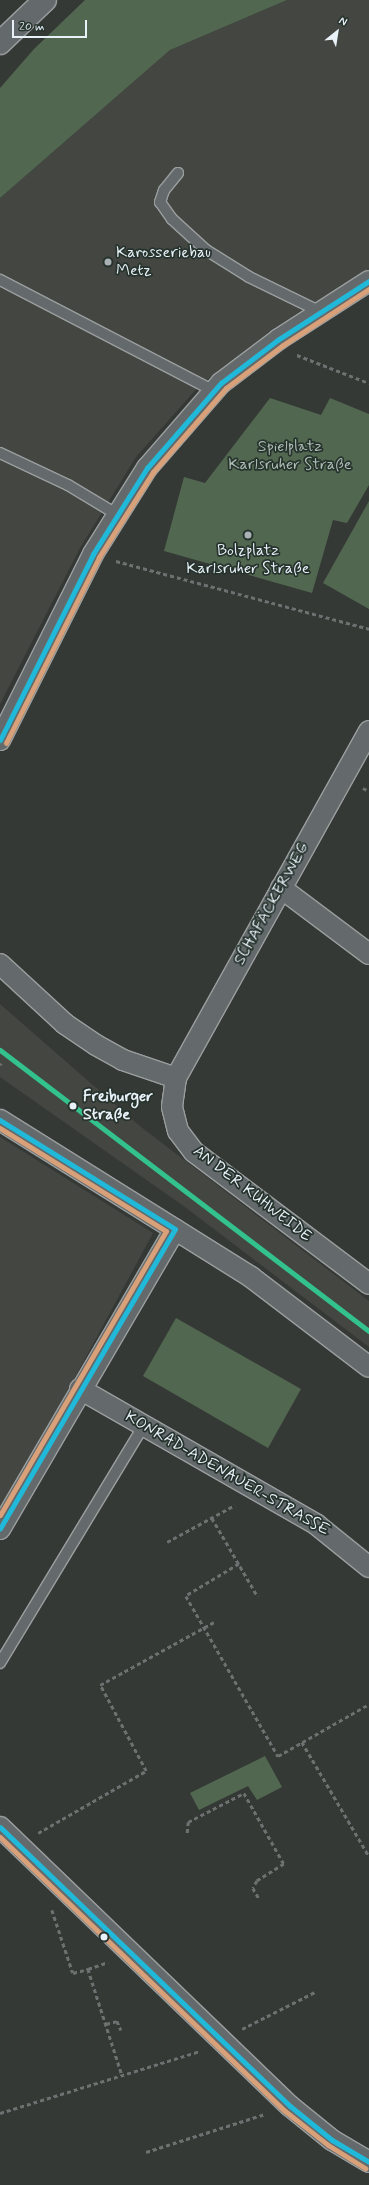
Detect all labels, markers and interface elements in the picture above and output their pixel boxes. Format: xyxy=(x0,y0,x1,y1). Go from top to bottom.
scale bar xyxy=(14,12,89,38)
north arrow xyxy=(317,12,357,52)
text: N xyxy=(336,14,350,29)
text: 20 m xyxy=(19,19,45,35)
place label: Karosseriebau Metz xyxy=(116,243,211,281)
marker: Karosseriebau Metz xyxy=(103,257,113,267)
park label: Spielplatz Karlsruher Straße xyxy=(228,437,352,475)
marker: Bolzplatz Karlsruher Straße xyxy=(243,530,253,540)
place label: Bolzplatz Karlsruher Straße xyxy=(186,541,310,579)
street label: SCHAFÄCKERWEG xyxy=(230,839,314,969)
place label: Freiburger Straße xyxy=(83,1087,153,1125)
marker: Freiburger Straße xyxy=(66,1099,80,1113)
street label: AN DER KUHWEIDE xyxy=(191,1143,313,1245)
street label: KONRAD-ADENAUER-STRASSE xyxy=(121,1407,333,1541)
unlabelled marker xyxy=(99,1932,109,1942)

